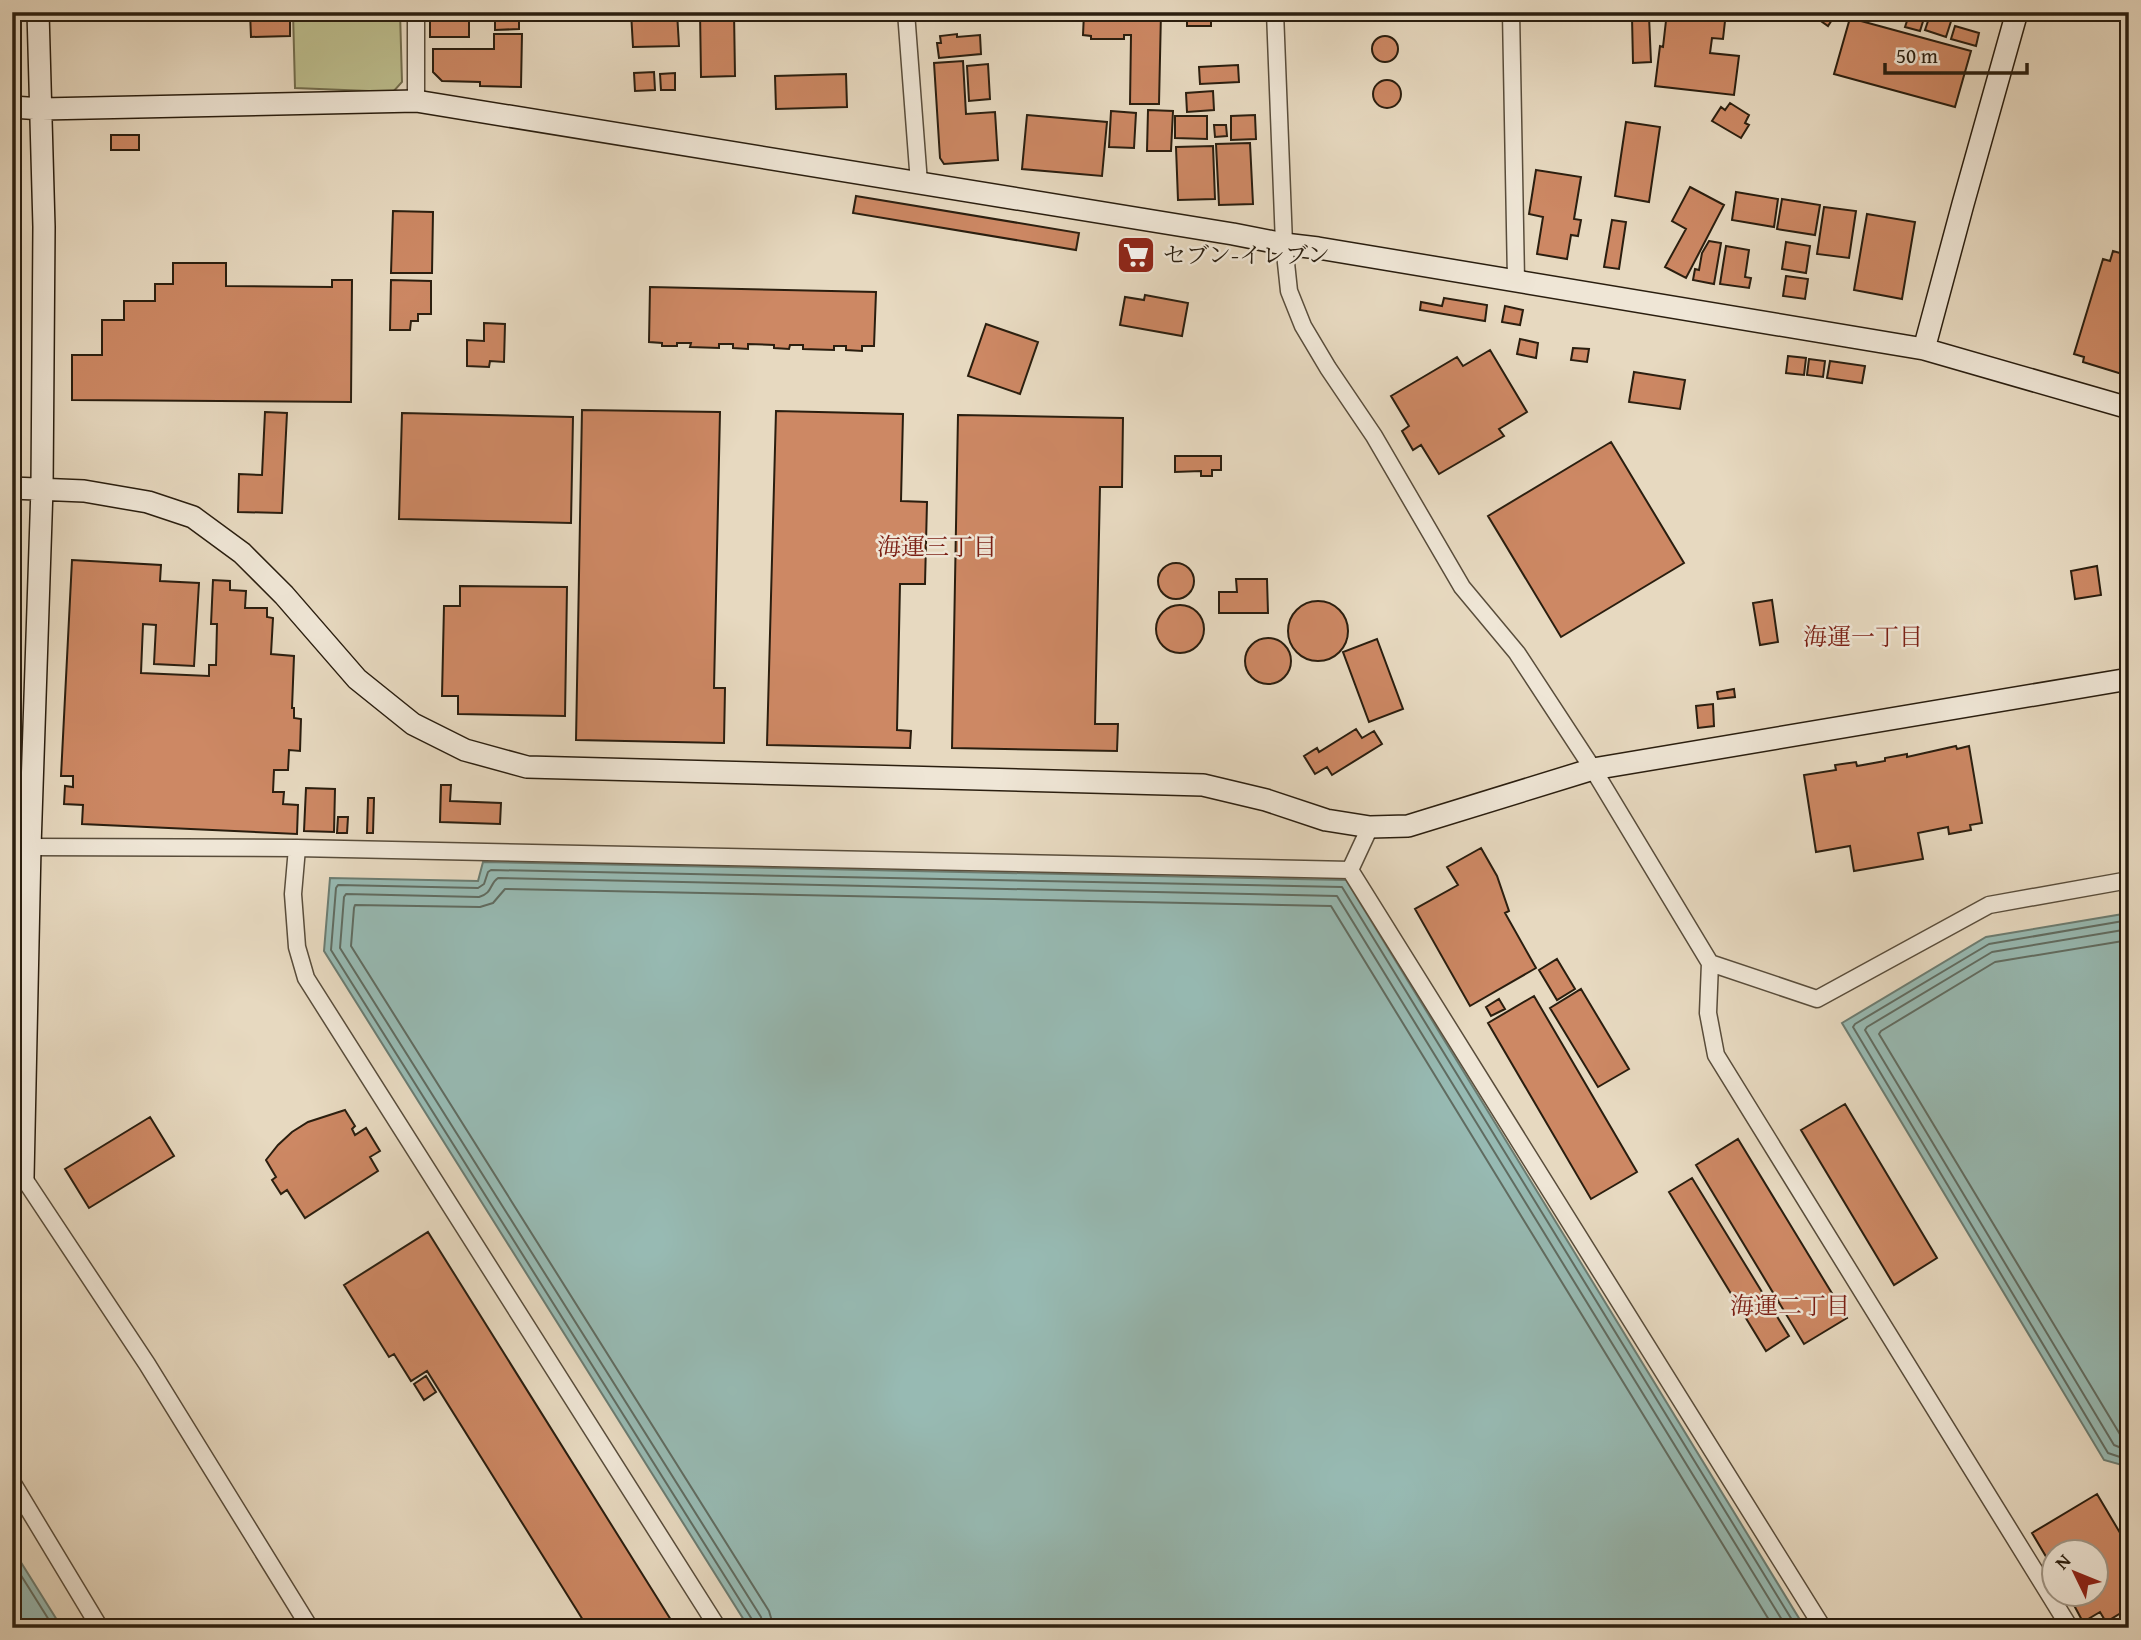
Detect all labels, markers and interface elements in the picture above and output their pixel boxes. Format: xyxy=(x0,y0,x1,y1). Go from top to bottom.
scale bar xyxy=(1885,32,2027,76)
text: 50 m xyxy=(1896,40,1938,71)
supermarket icon: セブン-イレブン xyxy=(1115,234,1157,276)
place label: セブン-イレブン xyxy=(1163,238,1330,271)
district label: 海運三丁目 xyxy=(877,529,997,564)
district label: 海運一丁目 xyxy=(1803,619,1923,654)
district label: 海運二丁目 xyxy=(1730,1288,1850,1323)
north arrow xyxy=(2039,1538,2110,1608)
text: N xyxy=(2048,1547,2077,1576)

